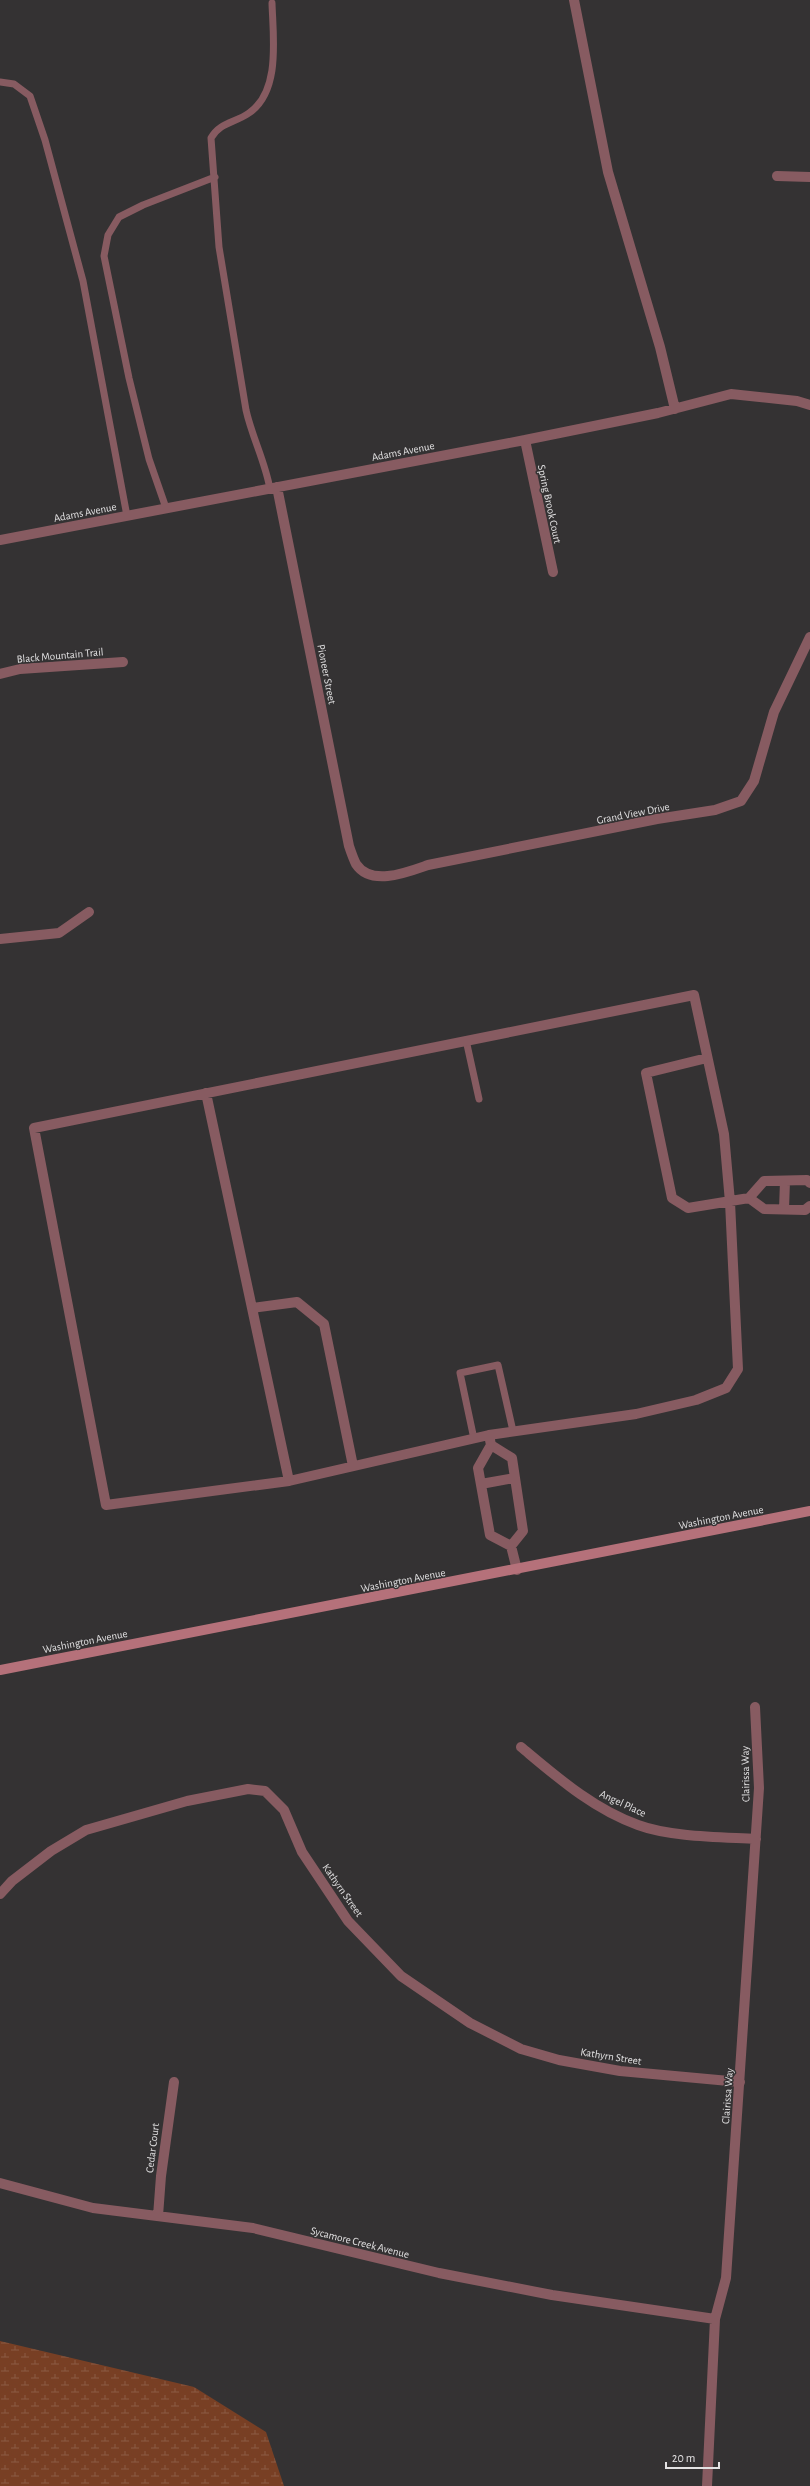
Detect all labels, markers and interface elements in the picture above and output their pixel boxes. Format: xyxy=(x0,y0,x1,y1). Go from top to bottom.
street label: Adams Avenue xyxy=(371,440,435,463)
street label: Spring Brook Court xyxy=(536,464,563,545)
street label: Adams Avenue xyxy=(53,501,117,524)
street label: Pioneer Street xyxy=(315,643,338,705)
street label: Black Mountain Trail xyxy=(16,646,104,665)
street label: Grand View Drive xyxy=(596,801,670,826)
street label: Washington Avenue xyxy=(678,1504,764,1531)
street label: Washington Avenue xyxy=(360,1567,446,1594)
street label: Washington Avenue xyxy=(42,1628,128,1655)
street label: Clairissa Way xyxy=(740,1745,751,1802)
street label: Angel Place xyxy=(598,1788,648,1819)
street label: Kathyrn Street xyxy=(320,1862,365,1919)
street label: Kathyrn Street xyxy=(580,2046,643,2067)
street label: Clairissa Way xyxy=(720,2067,735,2125)
street label: Cedar Court xyxy=(144,2122,161,2174)
street label: Sycamore Creek Avenue xyxy=(309,2225,410,2260)
scale bar xyxy=(666,2444,719,2470)
text: 20 m xyxy=(672,2452,695,2464)

